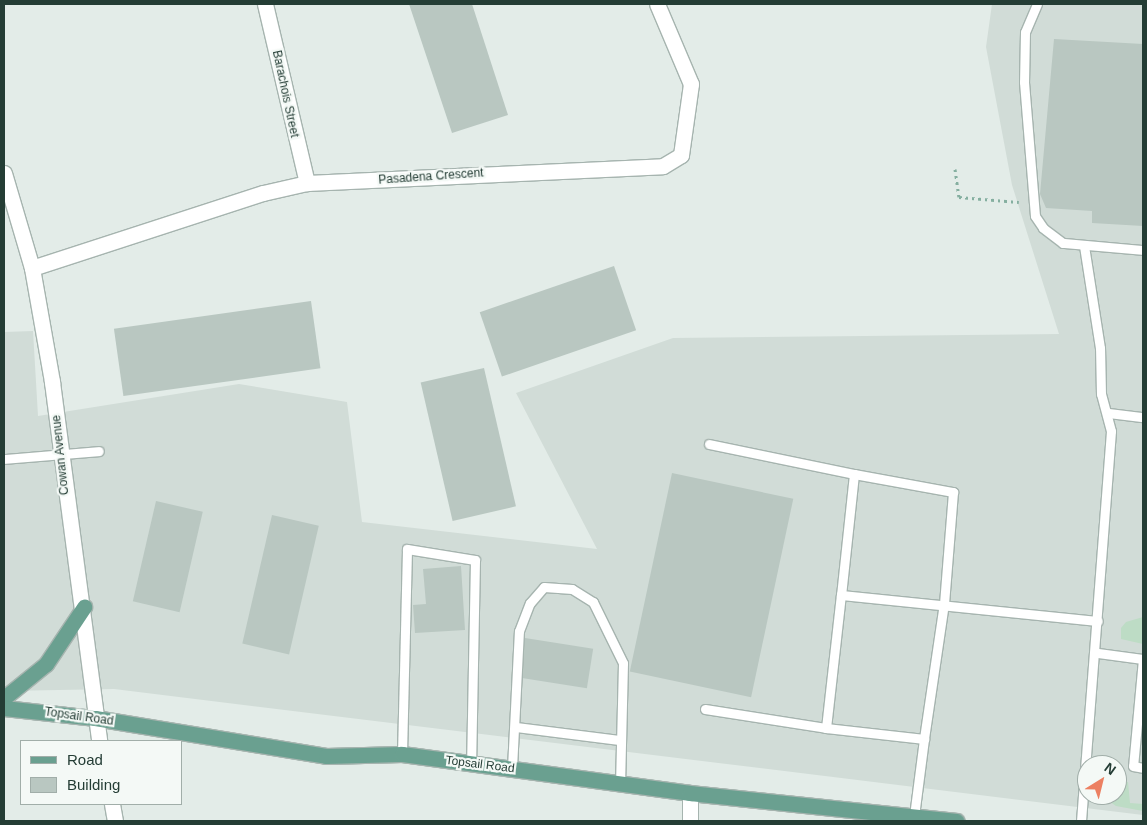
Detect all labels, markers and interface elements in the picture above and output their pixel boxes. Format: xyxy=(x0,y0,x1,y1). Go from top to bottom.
street label: Barachois Street xyxy=(269,49,301,139)
street label: Pasadena Crescent xyxy=(378,166,484,188)
street label: Cowan Avenue xyxy=(50,414,72,496)
street label: Topsail Road xyxy=(44,705,114,729)
legend xyxy=(20,740,182,805)
text: Road xyxy=(67,751,103,768)
street label: Topsail Road xyxy=(445,754,515,776)
north arrow xyxy=(1077,755,1127,805)
text: N xyxy=(1101,759,1119,778)
text: Building xyxy=(67,776,120,793)

